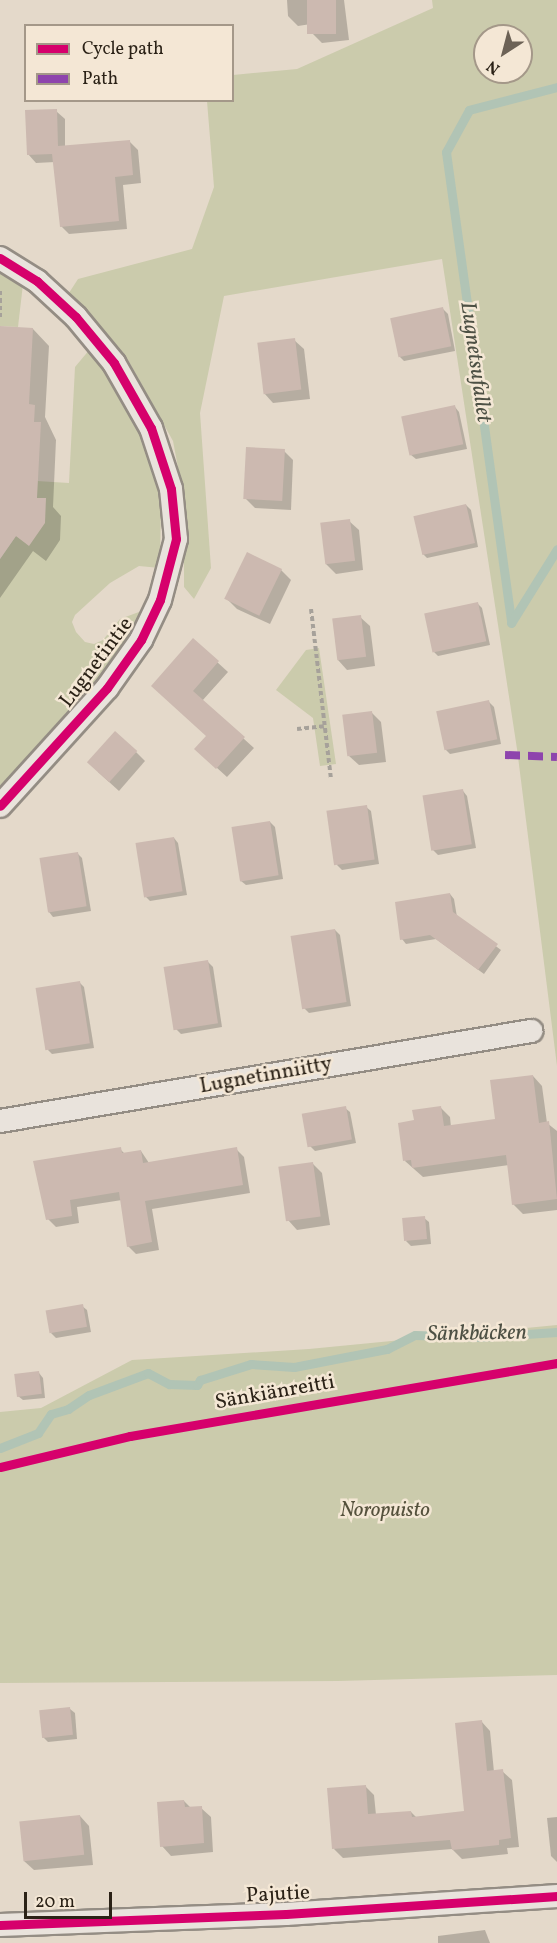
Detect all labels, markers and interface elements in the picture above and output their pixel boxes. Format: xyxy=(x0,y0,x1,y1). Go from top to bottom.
legend xyxy=(24,24,234,102)
north arrow xyxy=(473,24,533,84)
text: Cycle path xyxy=(82,37,164,62)
text: N xyxy=(482,55,505,79)
text: Path xyxy=(82,67,118,92)
water label: Lugnetsufallet xyxy=(453,300,497,424)
street label: Lugnetintie xyxy=(55,613,139,713)
street label: Lugnetinniitty xyxy=(198,1052,334,1100)
water label: Sänkbäcken xyxy=(427,1320,527,1348)
street label: Sänkiänreitti xyxy=(213,1370,337,1416)
park label: Noropuisto xyxy=(340,1498,430,1524)
scale bar xyxy=(27,1880,116,1918)
street label: Pajutie xyxy=(245,1881,311,1909)
text: 20 m xyxy=(35,1890,75,1915)

